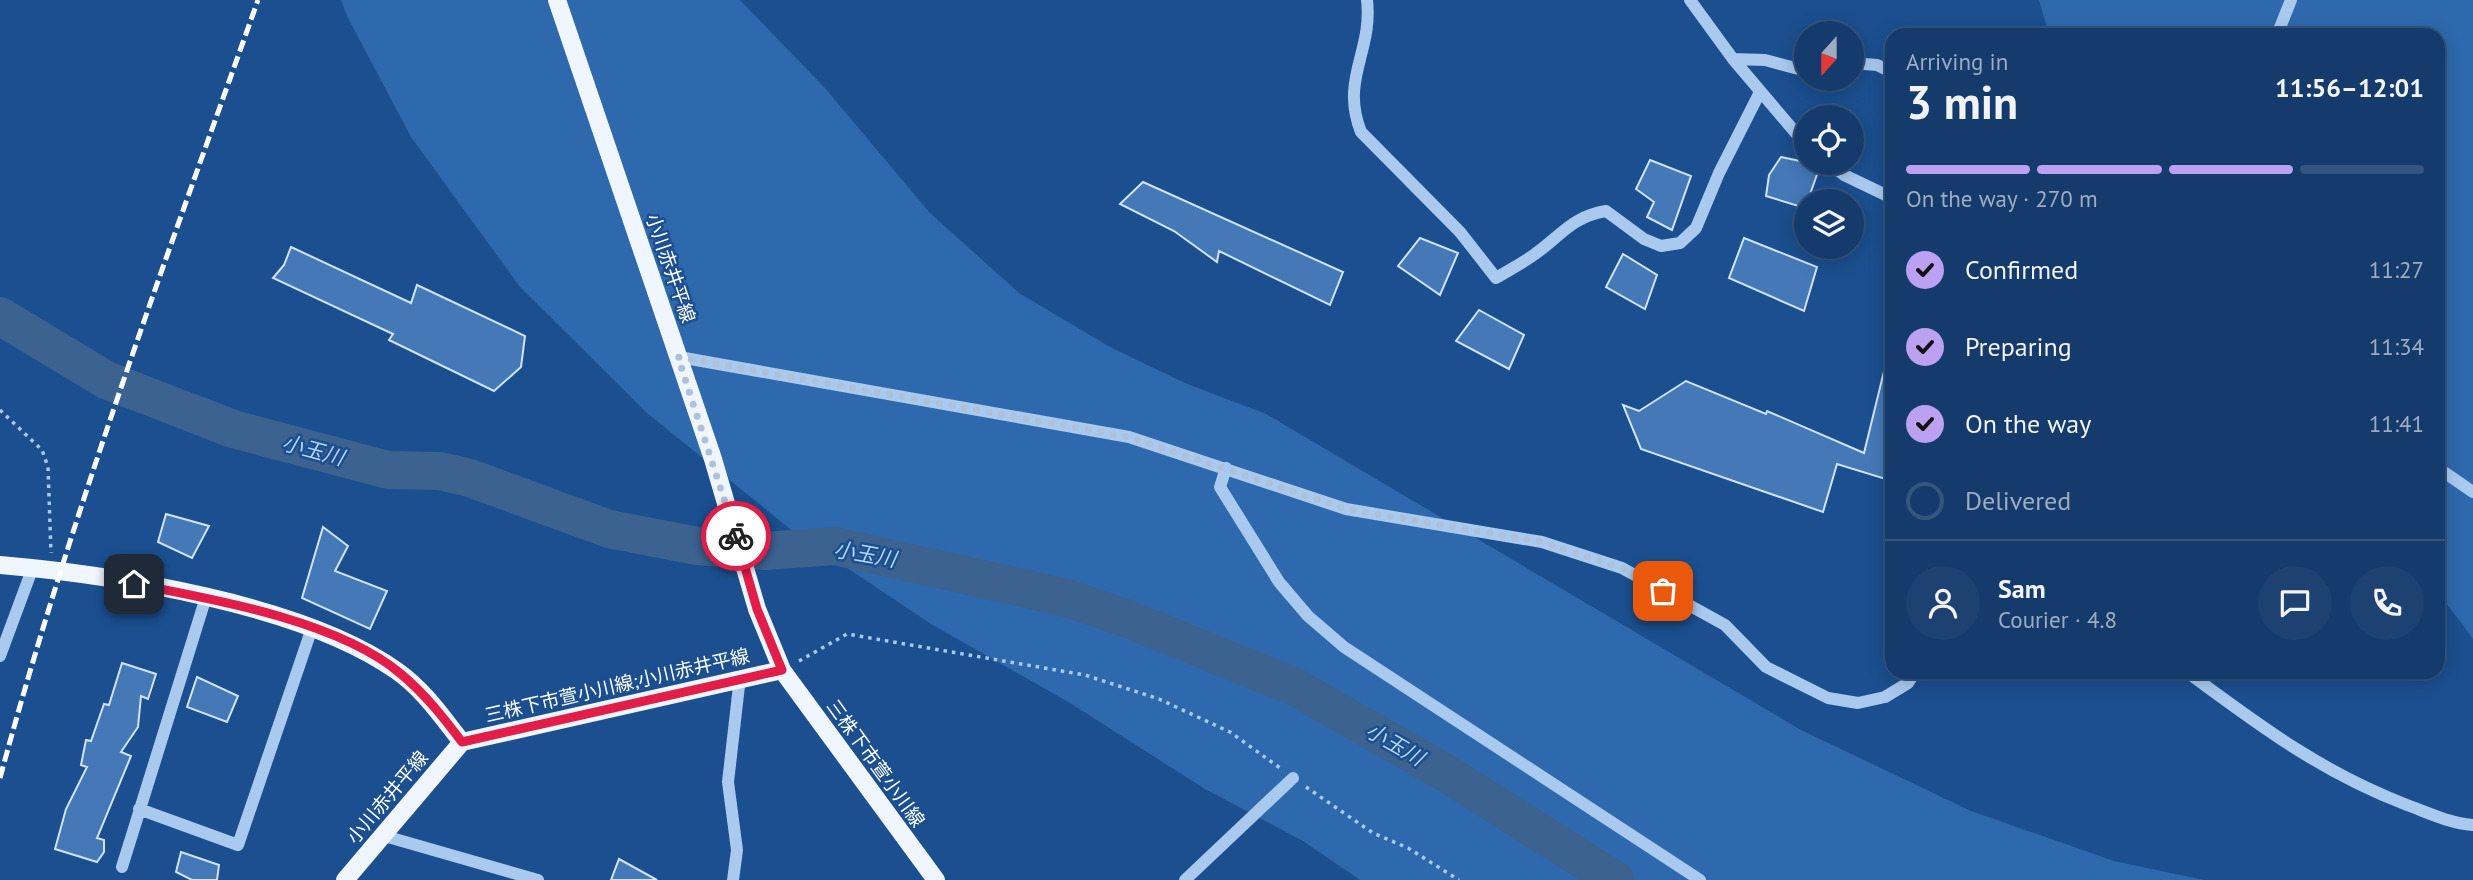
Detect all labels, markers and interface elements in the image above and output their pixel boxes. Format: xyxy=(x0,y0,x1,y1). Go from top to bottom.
north arrow xyxy=(1794,21,1864,91)
map controls xyxy=(1794,21,1864,259)
text: Arriving in xyxy=(1906,47,2008,76)
text: 11:56–12:01 xyxy=(2275,71,2424,104)
text: 3 min xyxy=(1906,72,2018,132)
button: locate xyxy=(1794,105,1864,175)
text: On the way · 270 m xyxy=(1906,184,2098,213)
button: layers xyxy=(1794,189,1864,259)
street label: 小川赤井平線 xyxy=(641,210,701,326)
icon: check xyxy=(1906,251,1944,289)
text: Confirmed xyxy=(1965,253,2078,286)
text: 11:27 xyxy=(2369,255,2424,284)
icon: check xyxy=(1906,328,1944,366)
text: Preparing xyxy=(1965,330,2072,363)
text: 11:34 xyxy=(2369,332,2424,361)
icon: check xyxy=(1906,405,1944,443)
text: On the way xyxy=(1965,407,2091,440)
text: 11:41 xyxy=(2369,409,2424,438)
water label: 小玉川 xyxy=(279,429,349,472)
text: Delivered xyxy=(1965,484,2071,517)
courier xyxy=(701,501,771,571)
icon: bike xyxy=(717,517,755,555)
water label: 小玉川 xyxy=(832,535,900,573)
pin xyxy=(104,554,164,614)
pin xyxy=(1633,561,1693,621)
icon: home xyxy=(115,565,153,603)
button: person xyxy=(1906,566,1980,640)
button: chat xyxy=(2258,566,2332,640)
button: phone xyxy=(2350,566,2424,640)
icon: bag xyxy=(1644,572,1682,610)
text: Sam xyxy=(1998,572,2046,605)
text: Courier · 4.8 xyxy=(1998,605,2117,634)
street label: 三株下市萱小川線;小川赤井平線 xyxy=(482,643,752,727)
street label: 三株下市萱小川線 xyxy=(822,694,930,832)
water label: 小玉川 xyxy=(1361,717,1431,772)
street label: 小川赤井平線 xyxy=(341,746,433,848)

